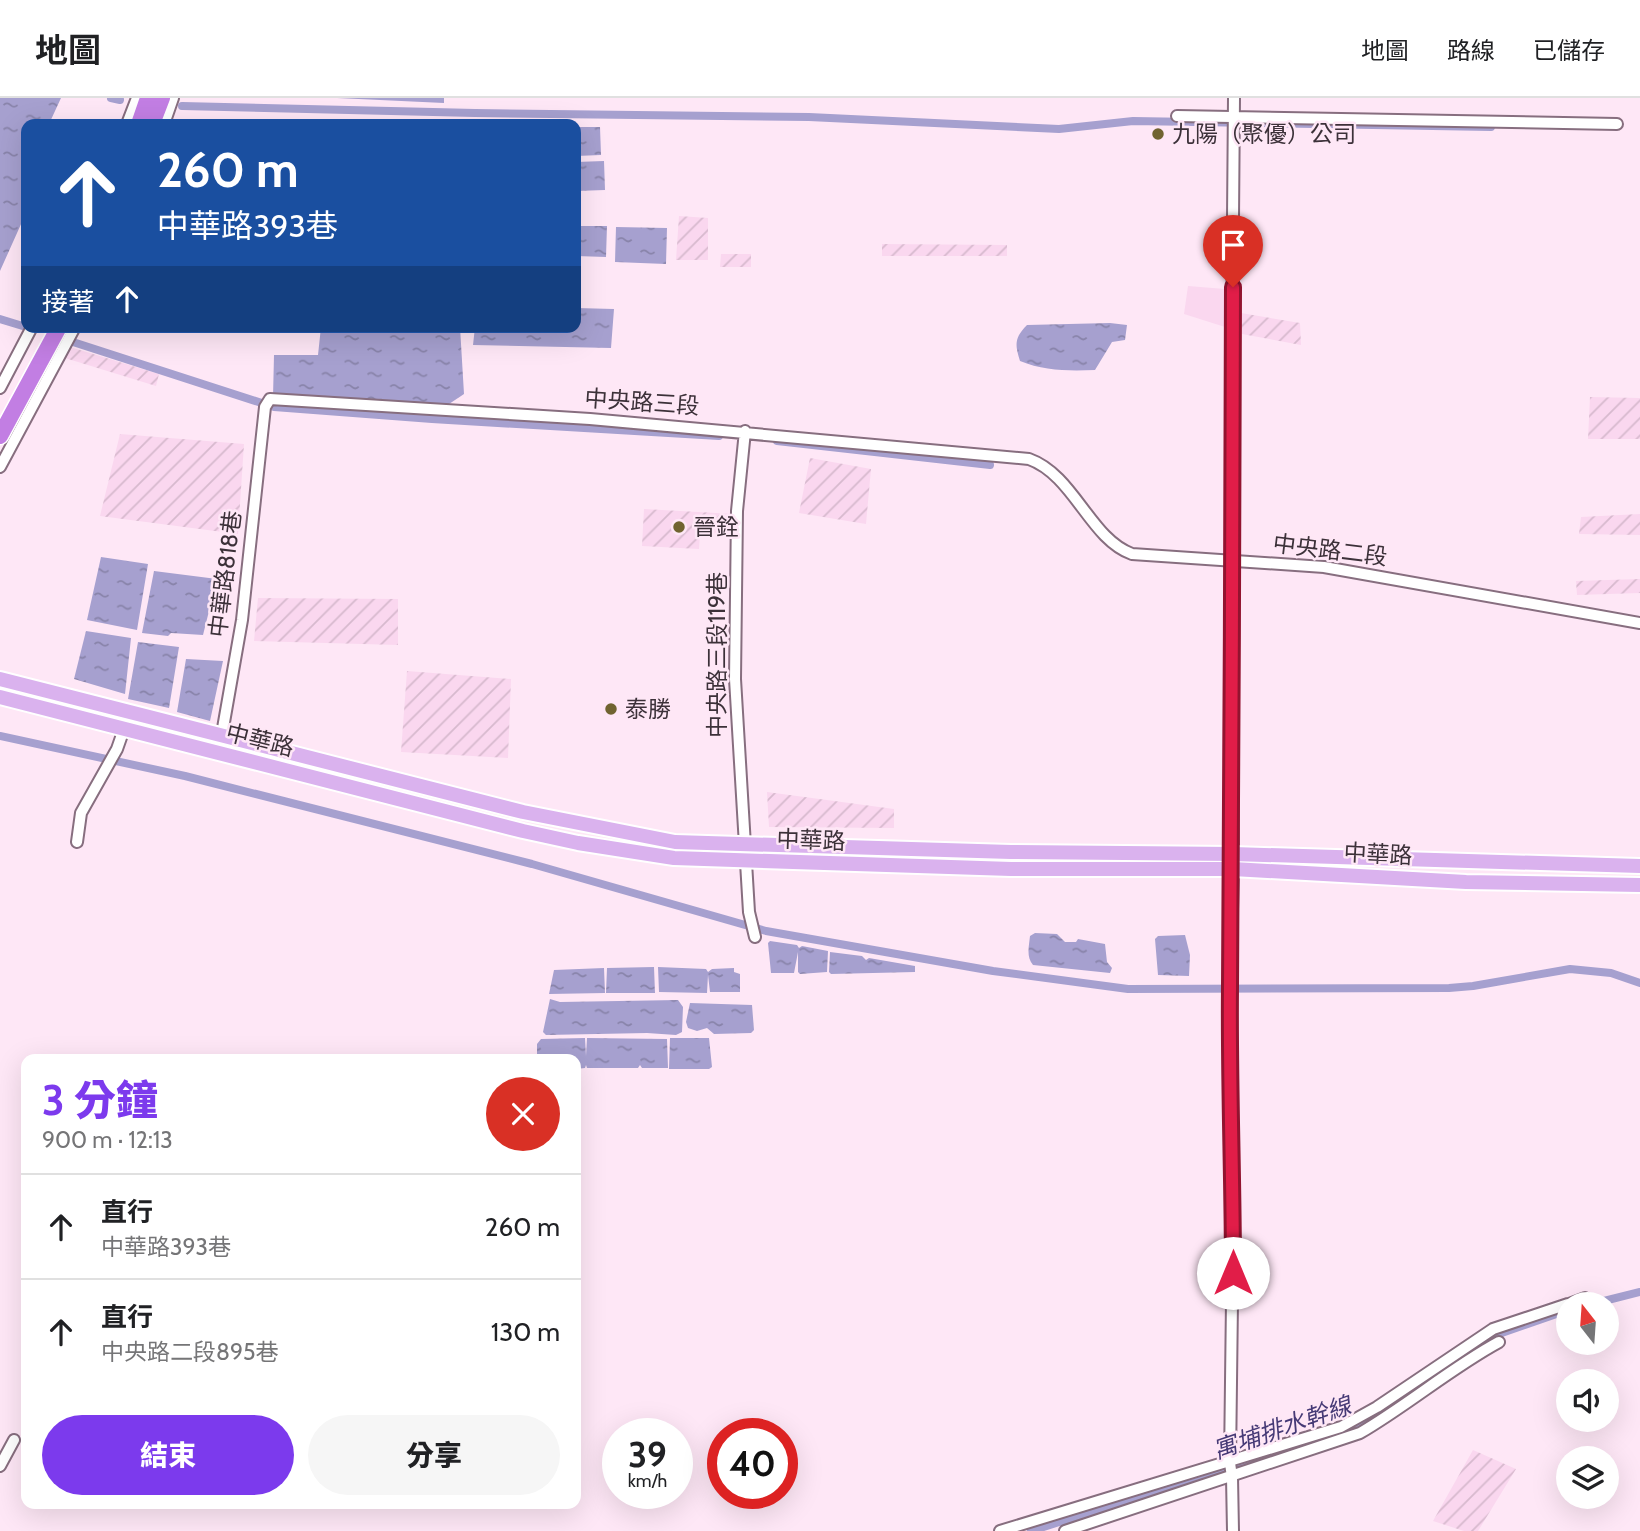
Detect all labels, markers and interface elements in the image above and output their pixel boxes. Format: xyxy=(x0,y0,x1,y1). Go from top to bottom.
text: 地圖 xyxy=(35,30,101,70)
text: 地圖 xyxy=(1361,36,1409,65)
text: 路線 xyxy=(1447,36,1495,65)
text: 已儲存 xyxy=(1533,36,1605,65)
place label: 九陽（聚優）公司 xyxy=(1172,120,1356,148)
marker: 九陽（聚優）公司 xyxy=(1150,126,1166,142)
text: 260 m xyxy=(157,140,299,199)
icon: ahead xyxy=(42,147,133,238)
text: 中華路393巷 xyxy=(157,206,338,245)
pin xyxy=(1203,215,1263,287)
icon: arrive xyxy=(1214,226,1252,264)
icon: ahead xyxy=(108,280,146,318)
text: 接著 xyxy=(42,286,94,318)
street label: 中央路三段 xyxy=(584,384,700,420)
street label: 中華路818巷 xyxy=(203,509,247,639)
place label: 晉銓 xyxy=(693,513,739,541)
marker: 晉銓 xyxy=(671,519,687,535)
street label: 中央路二段 xyxy=(1271,529,1389,571)
street label: 中央路三段119巷 xyxy=(703,572,731,738)
place label: 泰勝 xyxy=(625,695,671,723)
marker: 泰勝 xyxy=(603,701,619,717)
street label: 中華路 xyxy=(223,718,297,762)
street label: 中華路 xyxy=(776,825,846,855)
street label: 中華路 xyxy=(1343,838,1413,870)
text: 3 分鐘 xyxy=(42,1074,158,1126)
button: close xyxy=(486,1077,560,1151)
text: 900 m · 12:13 xyxy=(42,1126,173,1154)
text: 直行 xyxy=(101,1196,153,1228)
icon: ahead xyxy=(42,1208,80,1246)
text: 260 m xyxy=(485,1211,560,1243)
text: 中華路393巷 xyxy=(101,1233,231,1261)
position arrow xyxy=(1196,1236,1270,1310)
north arrow xyxy=(1556,1292,1619,1354)
map controls xyxy=(1556,1292,1619,1509)
text: 直行 xyxy=(101,1301,153,1333)
icon: ahead xyxy=(42,1313,80,1351)
text: 130 m xyxy=(491,1316,560,1348)
text: 中央路二段895巷 xyxy=(101,1338,278,1366)
button: sound xyxy=(1556,1369,1619,1432)
water label: 寓埔排水幹線 xyxy=(1209,1389,1357,1465)
button: 結束 xyxy=(42,1415,294,1495)
button: 分享 xyxy=(308,1415,560,1495)
speed limit sign: 40 xyxy=(707,1418,798,1509)
text: 39 xyxy=(628,1433,667,1476)
button: layers xyxy=(1556,1446,1619,1509)
text: km/h xyxy=(628,1470,667,1492)

